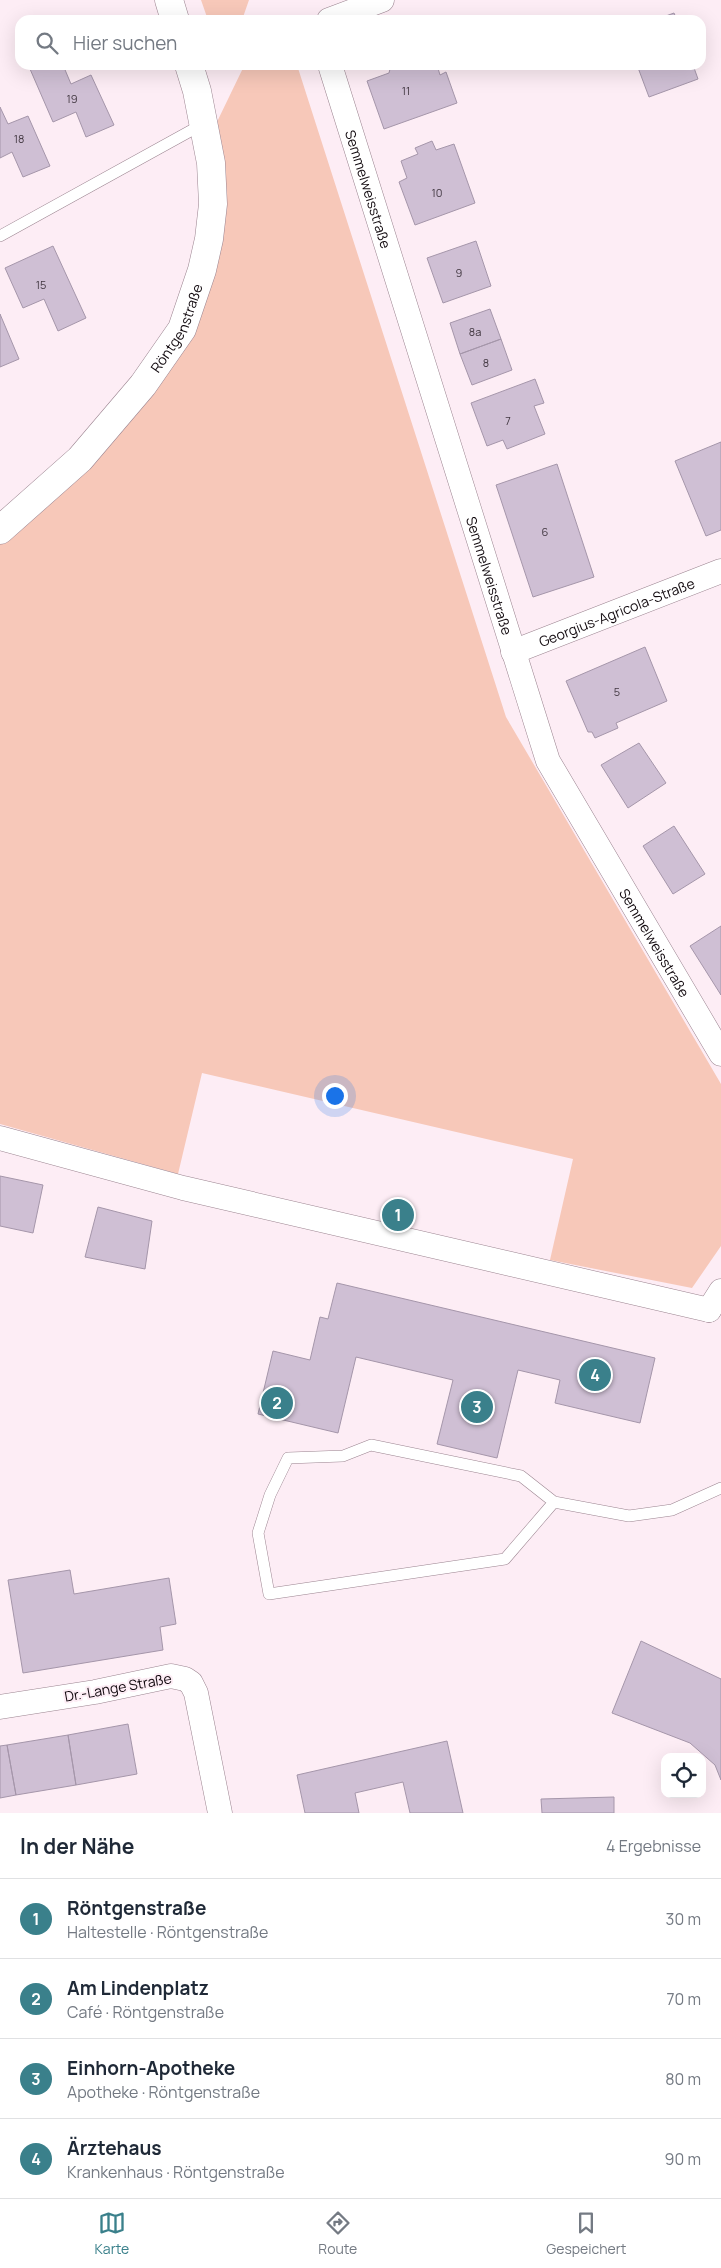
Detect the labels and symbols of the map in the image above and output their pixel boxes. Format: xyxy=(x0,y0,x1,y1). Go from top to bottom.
house number: 11 xyxy=(402,83,410,98)
house number: 19 xyxy=(66,91,78,106)
street label: Semmelweisstraße xyxy=(341,127,396,251)
house number: 18 xyxy=(14,131,24,146)
house number: 10 xyxy=(431,185,443,200)
house number: 9 xyxy=(456,265,463,280)
house number: 15 xyxy=(36,277,46,292)
street label: Röntgenstraße xyxy=(145,281,206,376)
house number: 8a xyxy=(469,324,481,339)
house number: 8 xyxy=(483,355,489,370)
house number: 7 xyxy=(505,413,511,428)
street label: Semmelweisstraße xyxy=(462,514,517,637)
house number: 6 xyxy=(542,524,549,539)
street label: Georgius-Agricola-Straße xyxy=(536,573,697,651)
house number: 5 xyxy=(614,684,620,699)
street label: Semmelweisstraße xyxy=(616,885,695,1000)
your location xyxy=(322,1083,348,1109)
pin: 1 xyxy=(382,1196,414,1234)
pin: 4 xyxy=(579,1356,611,1394)
pin: 2 xyxy=(261,1384,293,1422)
pin: 3 xyxy=(461,1388,493,1426)
street label: Dr.-Lange Straße xyxy=(63,1668,173,1706)

